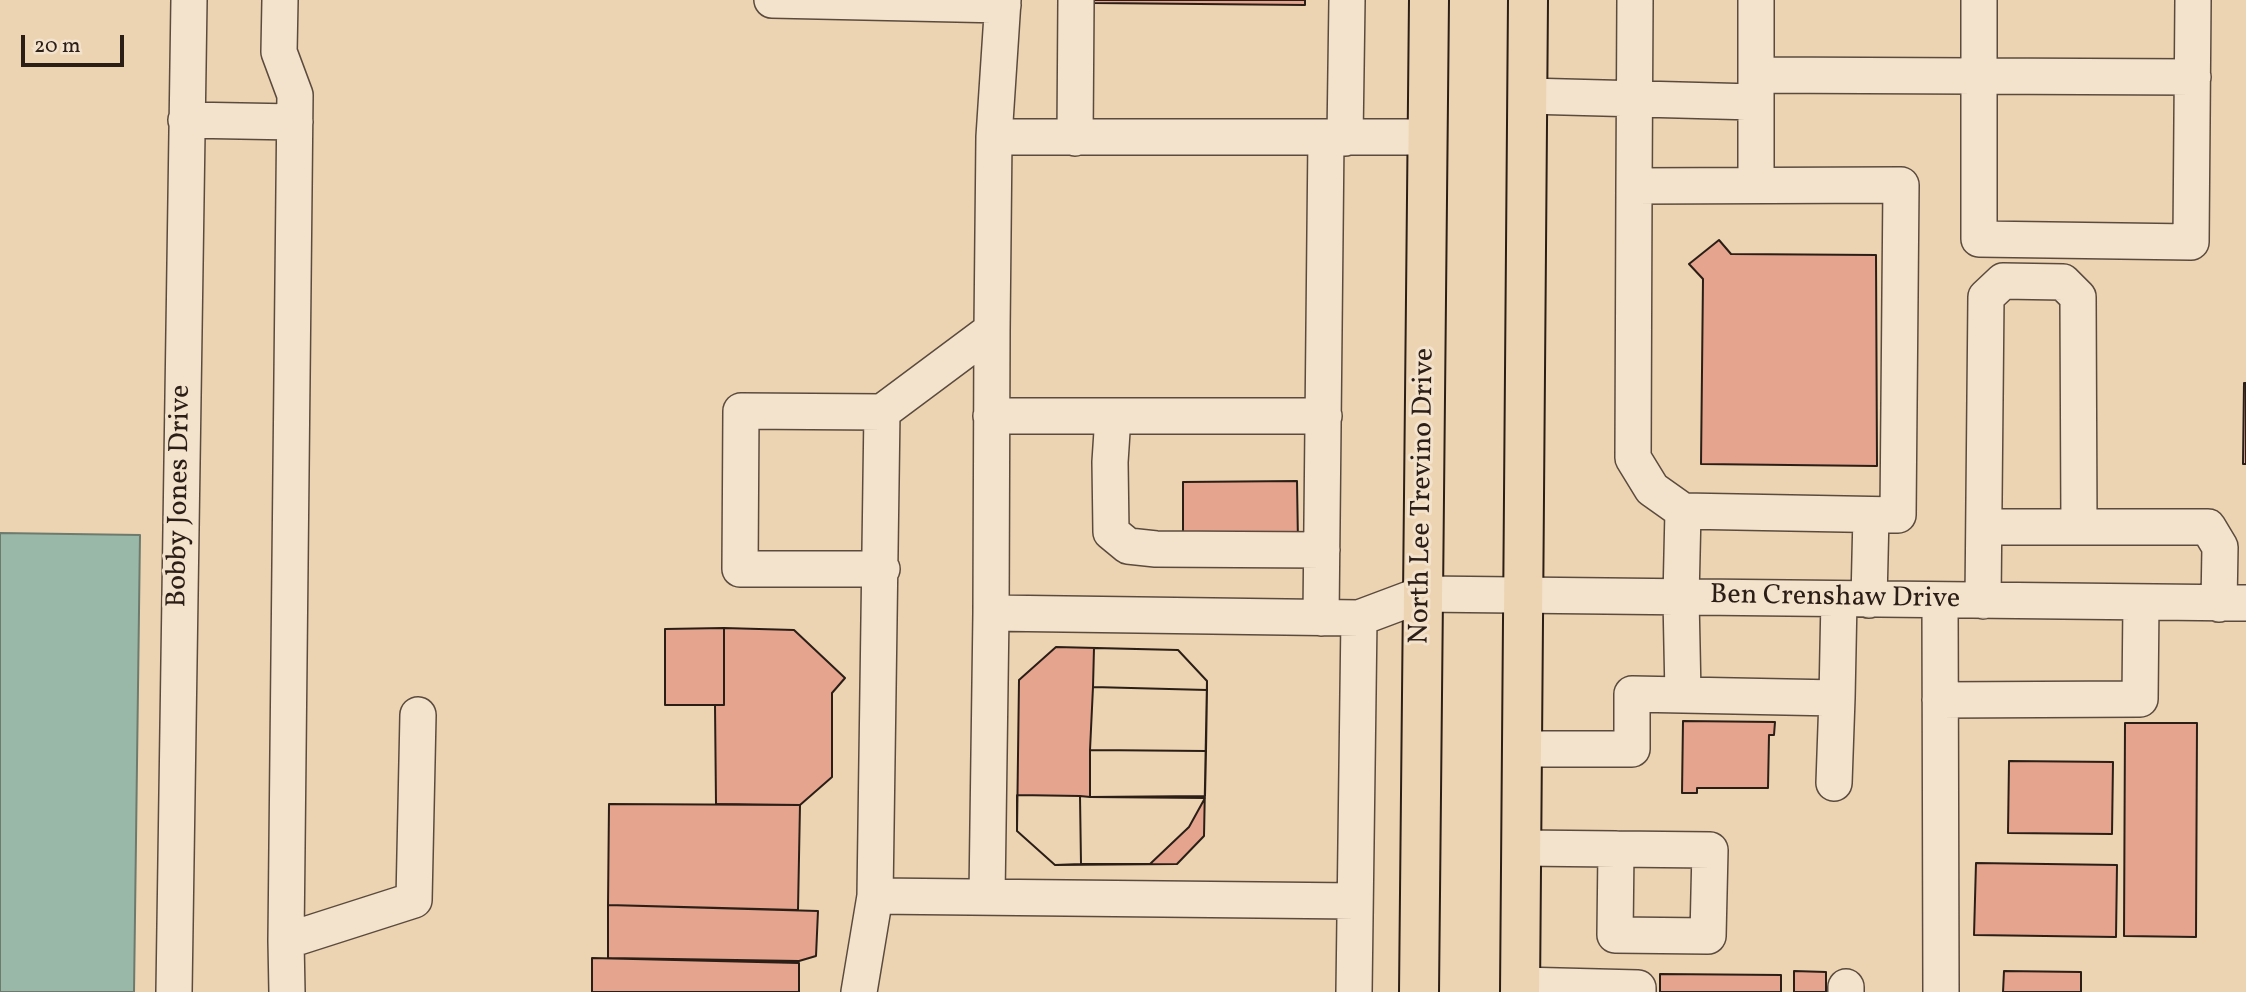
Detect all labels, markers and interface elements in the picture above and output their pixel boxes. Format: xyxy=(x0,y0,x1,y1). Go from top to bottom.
scale bar xyxy=(24,21,128,65)
text: 20 m xyxy=(34,32,80,61)
street label: North Lee Trevino Drive xyxy=(1405,348,1443,644)
street label: Bobby Jones Drive xyxy=(162,384,200,608)
street label: Ben Crenshaw Drive xyxy=(1709,580,1961,618)

